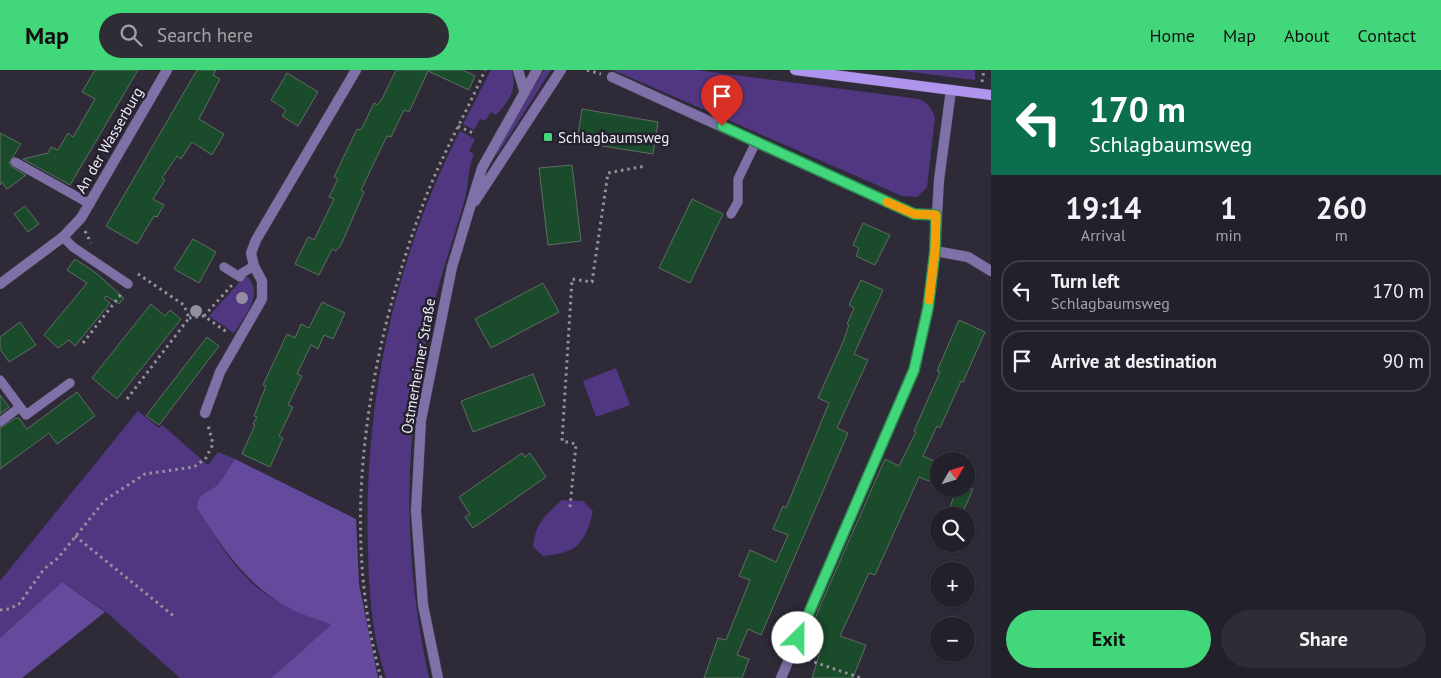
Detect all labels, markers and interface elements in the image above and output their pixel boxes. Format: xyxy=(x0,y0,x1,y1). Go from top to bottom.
search box xyxy=(99,13,449,58)
text: Map xyxy=(25,20,69,51)
icon: search xyxy=(117,21,145,49)
text: Search here xyxy=(157,23,253,47)
text: Home xyxy=(1149,24,1195,47)
text: Map xyxy=(1223,24,1256,47)
text: About xyxy=(1284,24,1330,47)
text: Contact xyxy=(1358,24,1416,47)
pin xyxy=(701,75,743,126)
icon: arrive xyxy=(708,82,736,110)
street label: An der Wasserburg xyxy=(71,84,147,196)
text: 170 m xyxy=(1089,86,1186,132)
icon: left xyxy=(1006,90,1071,155)
place label: Schlagbaumsweg xyxy=(558,128,669,147)
text: Schlagbaumsweg xyxy=(1089,130,1252,158)
marker: Schlagbaumsweg xyxy=(542,131,554,143)
text: 19:14 xyxy=(1065,188,1141,227)
text: 1 xyxy=(1220,188,1237,227)
text: 260 xyxy=(1316,188,1367,227)
text: Arrival xyxy=(1081,225,1126,245)
text: min xyxy=(1216,225,1242,245)
text: m xyxy=(1335,225,1348,245)
text: Turn left xyxy=(1051,269,1120,293)
icon: left xyxy=(1008,277,1036,305)
text: 170 m xyxy=(1372,279,1424,303)
text: Schlagbaumsweg xyxy=(1051,293,1170,313)
street label: Ostmerheimer Straße xyxy=(397,297,439,435)
icon: arrive xyxy=(1008,347,1036,375)
text: Arrive at destination xyxy=(1051,349,1217,373)
text: 90 m xyxy=(1383,349,1424,373)
north arrow xyxy=(930,452,975,498)
map controls xyxy=(930,452,975,662)
button: search xyxy=(930,507,975,552)
button: + xyxy=(930,562,975,607)
button: Exit xyxy=(1006,610,1211,668)
button: Share xyxy=(1221,610,1426,668)
position arrow xyxy=(771,611,823,663)
button: − xyxy=(930,617,975,662)

